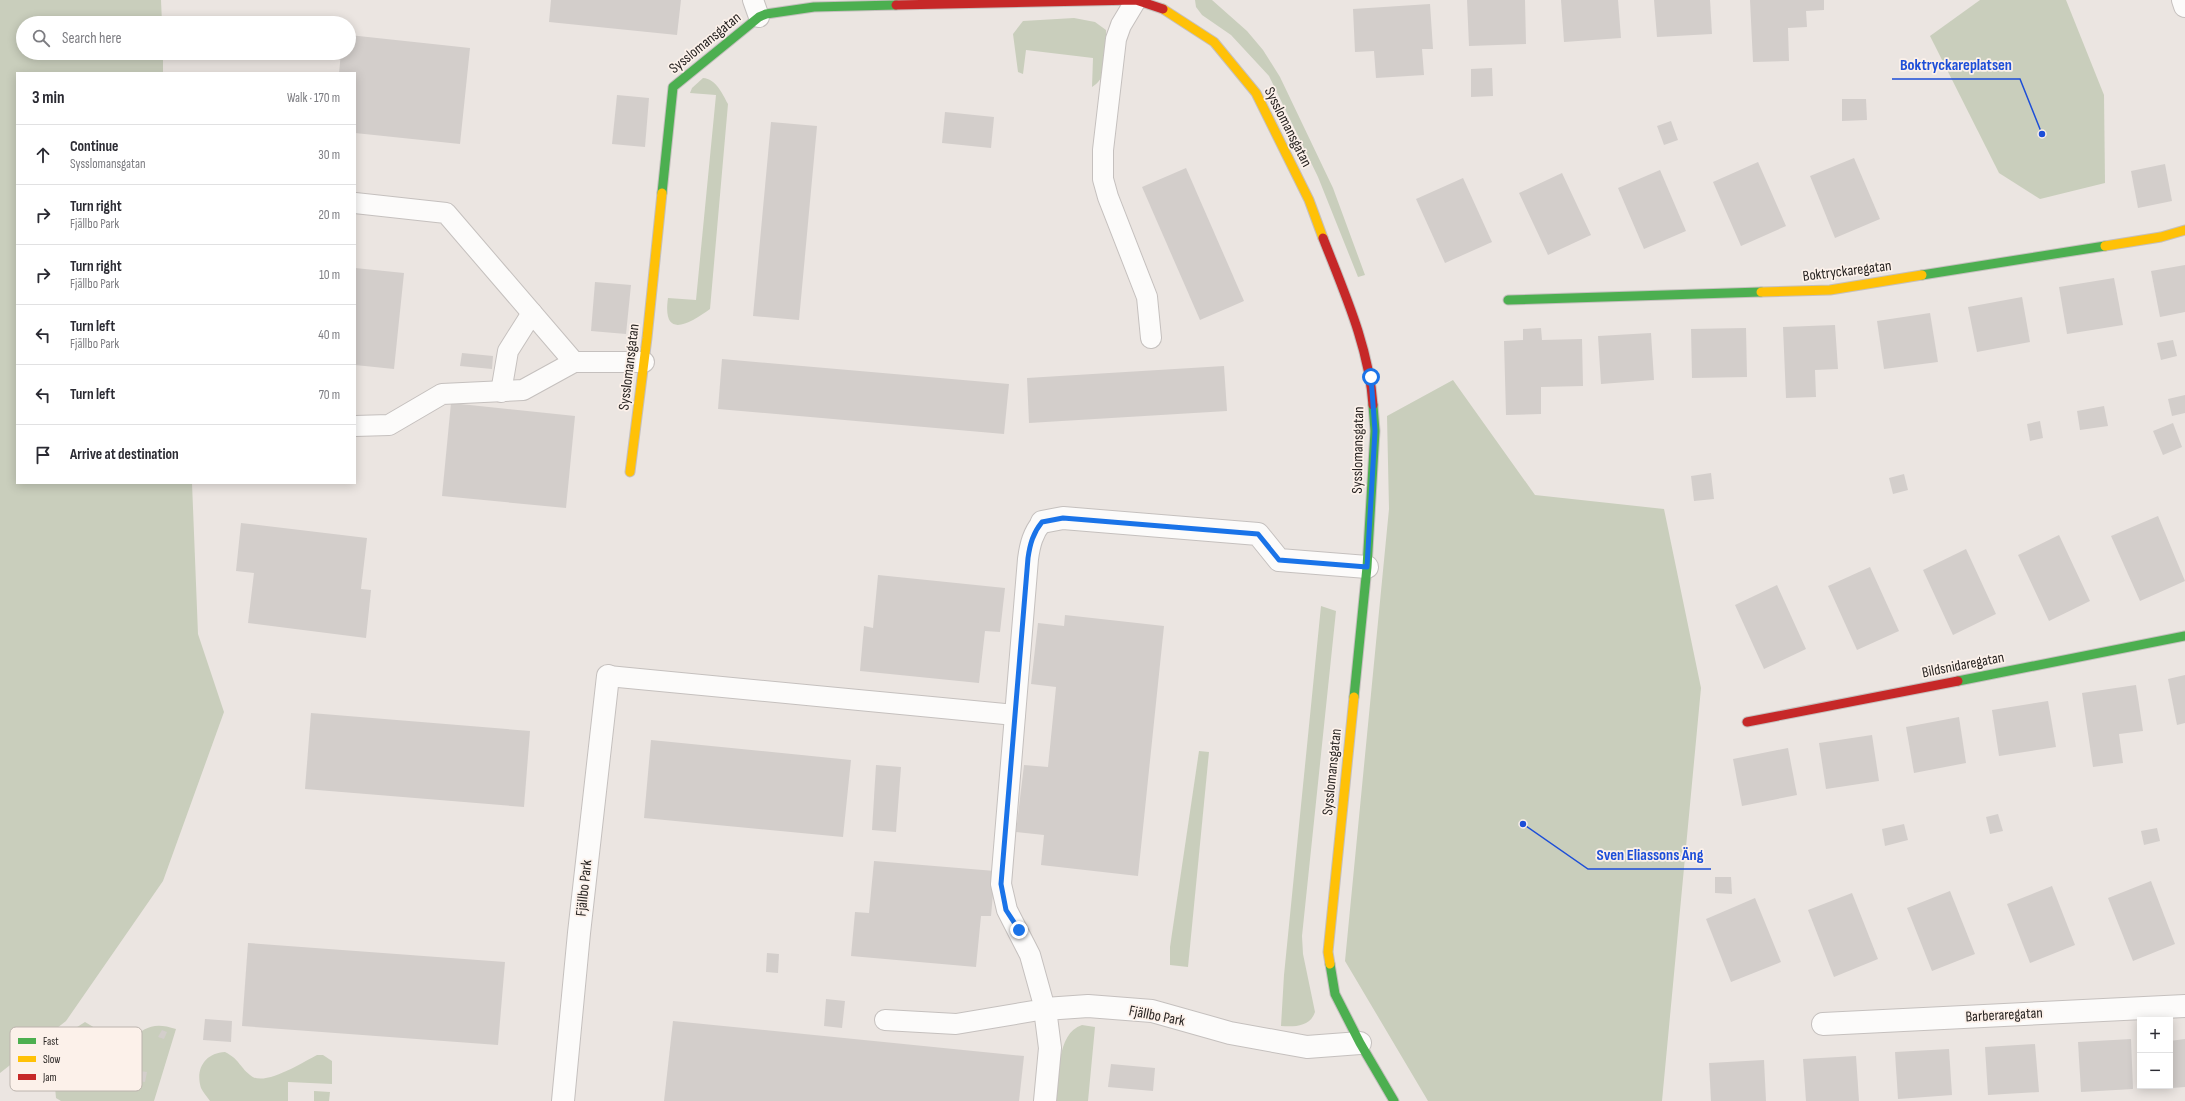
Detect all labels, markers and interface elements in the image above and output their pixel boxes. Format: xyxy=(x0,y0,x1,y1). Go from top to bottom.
street label: Sysslomansgatan xyxy=(665,8,745,78)
search box xyxy=(16,16,356,60)
icon: search xyxy=(30,27,52,49)
text: Search here xyxy=(62,29,122,48)
callout: Boktryckareplatsen xyxy=(1892,51,2020,79)
text: Boktryckareplatsen xyxy=(1900,56,2012,75)
street label: Sysslomansgatan xyxy=(1260,84,1316,170)
text: 3 min xyxy=(32,88,65,108)
text: Walk · 170 m xyxy=(287,90,340,106)
text: Continue xyxy=(70,137,119,156)
icon: ahead xyxy=(32,144,54,166)
text: 30 m xyxy=(318,147,340,163)
text: Sysslomansgatan xyxy=(70,156,146,172)
text: Turn right xyxy=(70,197,122,216)
icon: right xyxy=(32,204,54,226)
text: 20 m xyxy=(318,207,340,223)
text: Fjällbo Park xyxy=(70,216,119,232)
street label: Boktryckaregatan xyxy=(1802,256,1892,286)
text: Turn right xyxy=(70,257,122,276)
icon: right xyxy=(32,264,54,286)
text: 10 m xyxy=(319,267,340,283)
text: Fjällbo Park xyxy=(70,276,119,292)
text: Turn left xyxy=(70,317,115,336)
street label: Sysslomansgatan xyxy=(614,323,644,411)
icon: left xyxy=(32,324,54,346)
text: 40 m xyxy=(318,327,340,343)
text: Fjällbo Park xyxy=(70,336,119,352)
route start xyxy=(1362,368,1380,386)
icon: left xyxy=(32,384,54,406)
text: Turn left xyxy=(70,385,115,404)
text: 70 m xyxy=(319,387,340,403)
street label: Sysslomansgatan xyxy=(1348,406,1368,494)
icon: arrive xyxy=(32,444,54,466)
text: Arrive at destination xyxy=(70,445,179,464)
street label: Bildsnidaregatan xyxy=(1920,648,2006,682)
street label: Sysslomansgatan xyxy=(1318,728,1346,816)
callout: Sven Eliassons Äng xyxy=(1588,841,1711,869)
text: Sven Eliassons Äng xyxy=(1597,846,1704,865)
street label: Fjällbo Park xyxy=(572,859,596,917)
route end xyxy=(1010,921,1028,939)
street label: Fjällbo Park xyxy=(1127,1001,1187,1031)
street label: Barberaregatan xyxy=(1965,1003,2043,1027)
map controls xyxy=(2137,1017,2173,1089)
button: + xyxy=(2137,1017,2173,1053)
legend xyxy=(10,1027,142,1091)
text: Fast xyxy=(43,1035,59,1048)
text: Slow xyxy=(43,1053,60,1066)
button: − xyxy=(2137,1053,2173,1089)
text: Jam xyxy=(42,1071,57,1084)

